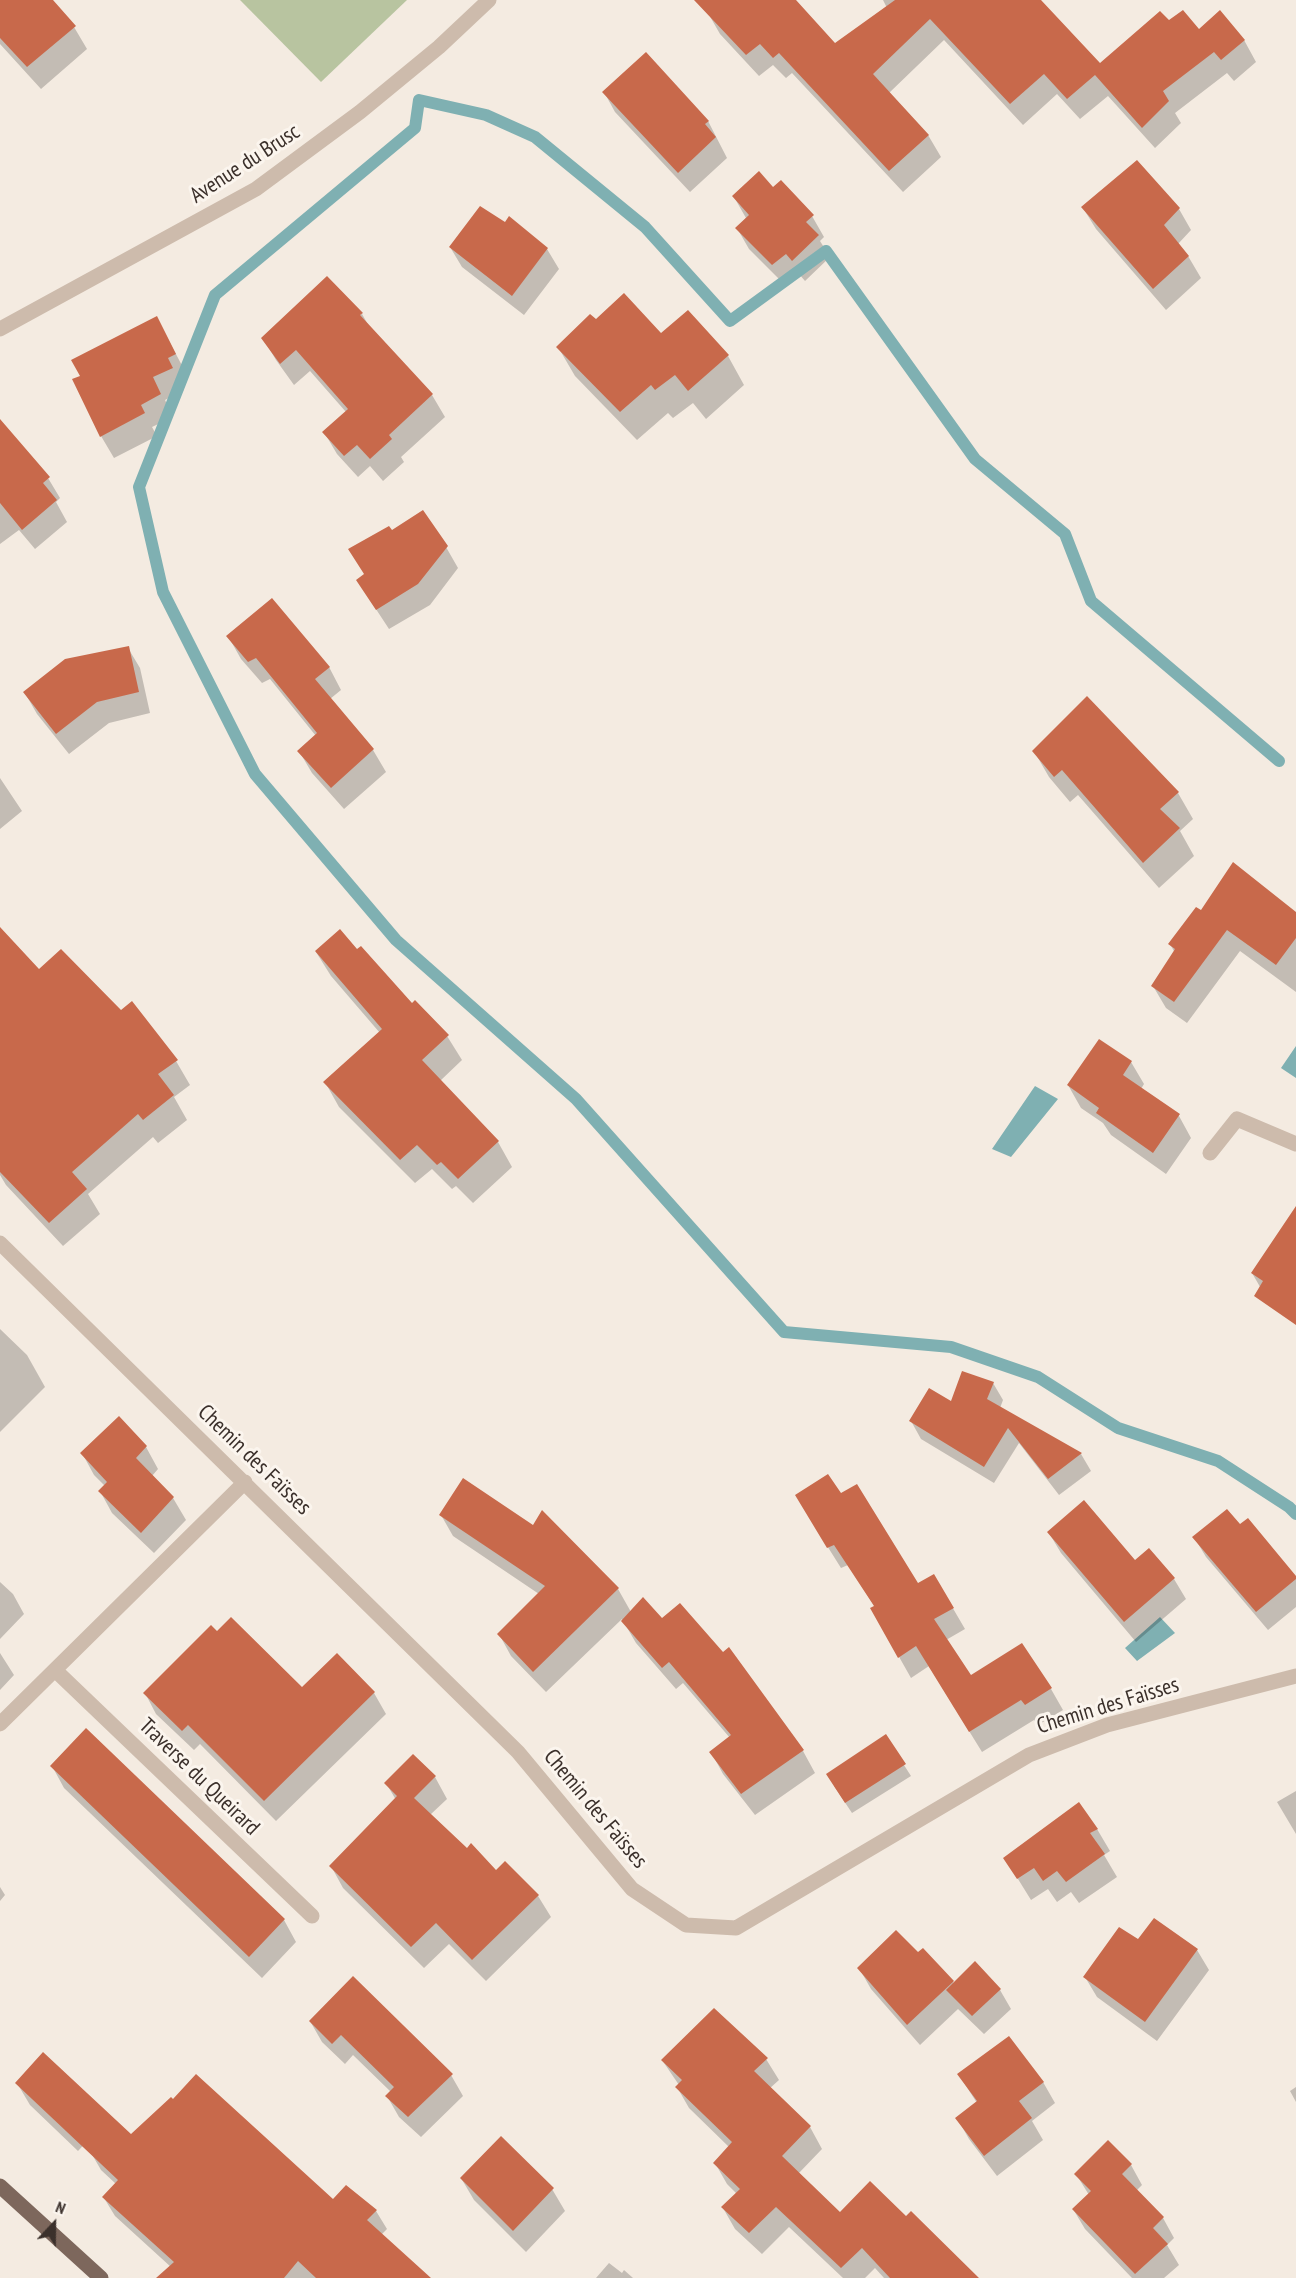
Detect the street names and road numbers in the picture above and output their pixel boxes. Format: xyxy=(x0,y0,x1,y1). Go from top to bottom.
street label: Avenue du Brusc xyxy=(185,119,305,209)
street label: Chemin des Faïsses xyxy=(192,1399,316,1521)
street label: Chemin des Faïsses xyxy=(1034,1672,1182,1740)
street label: Traverse du Queirard xyxy=(133,1713,265,1841)
street label: Chemin des Faïsses xyxy=(538,1744,652,1874)

